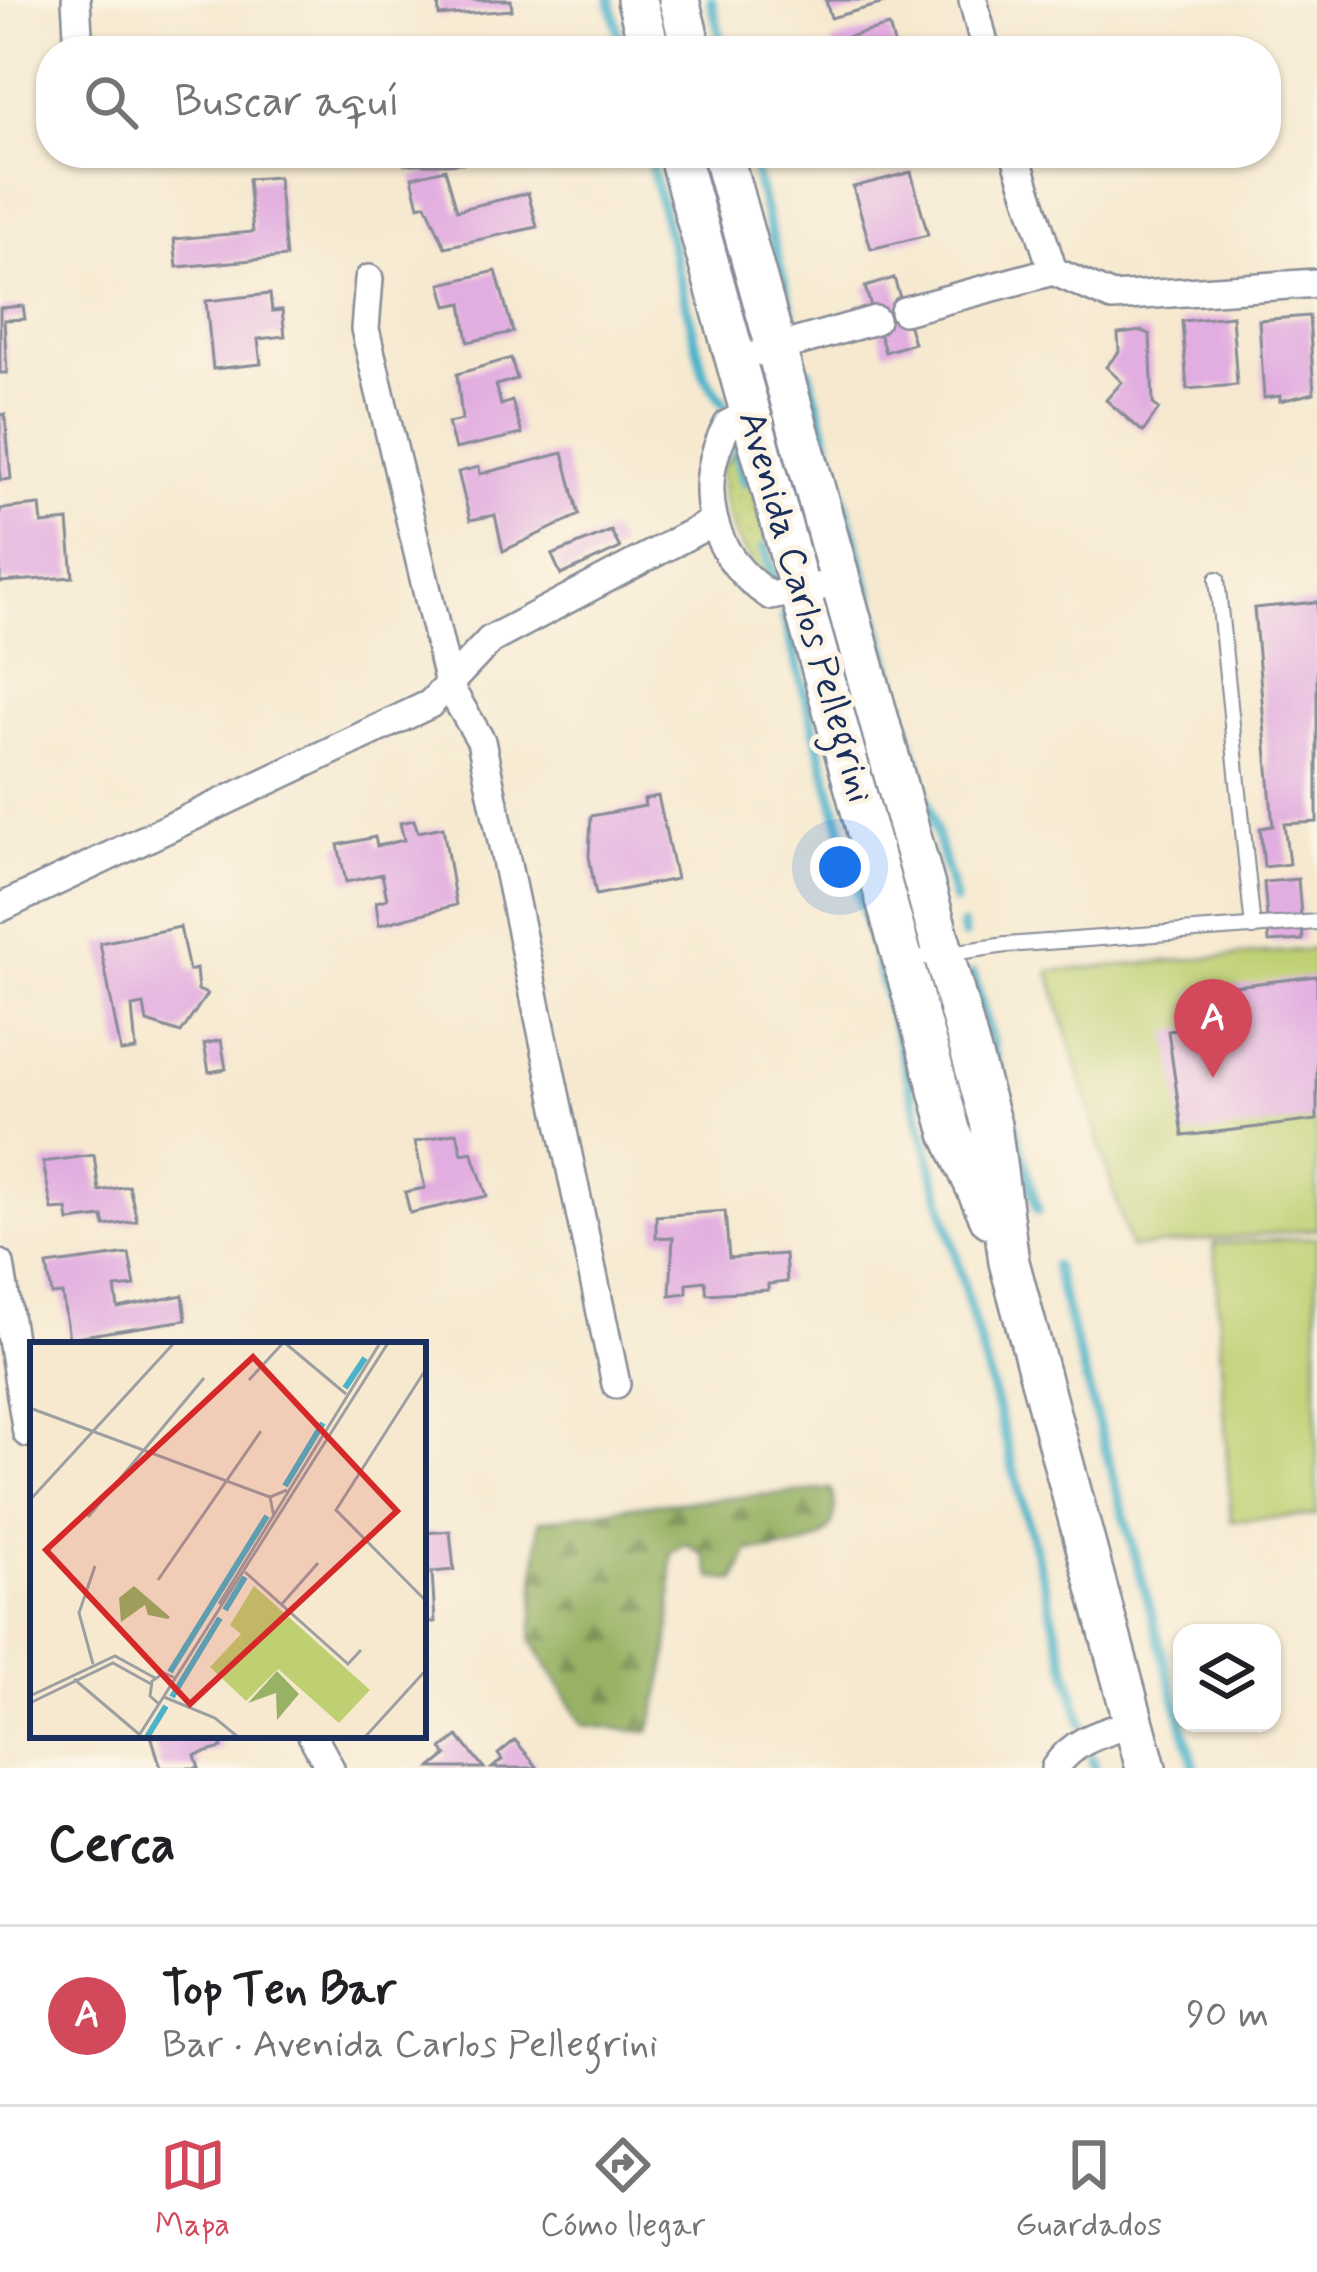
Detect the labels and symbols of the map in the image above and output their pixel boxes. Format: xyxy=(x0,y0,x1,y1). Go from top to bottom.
street label: Avenida Carlos Pellegrini xyxy=(722,405,885,810)
your location xyxy=(810,837,870,897)
pin: A xyxy=(1174,979,1252,1078)
inset map xyxy=(30,1342,426,1738)

